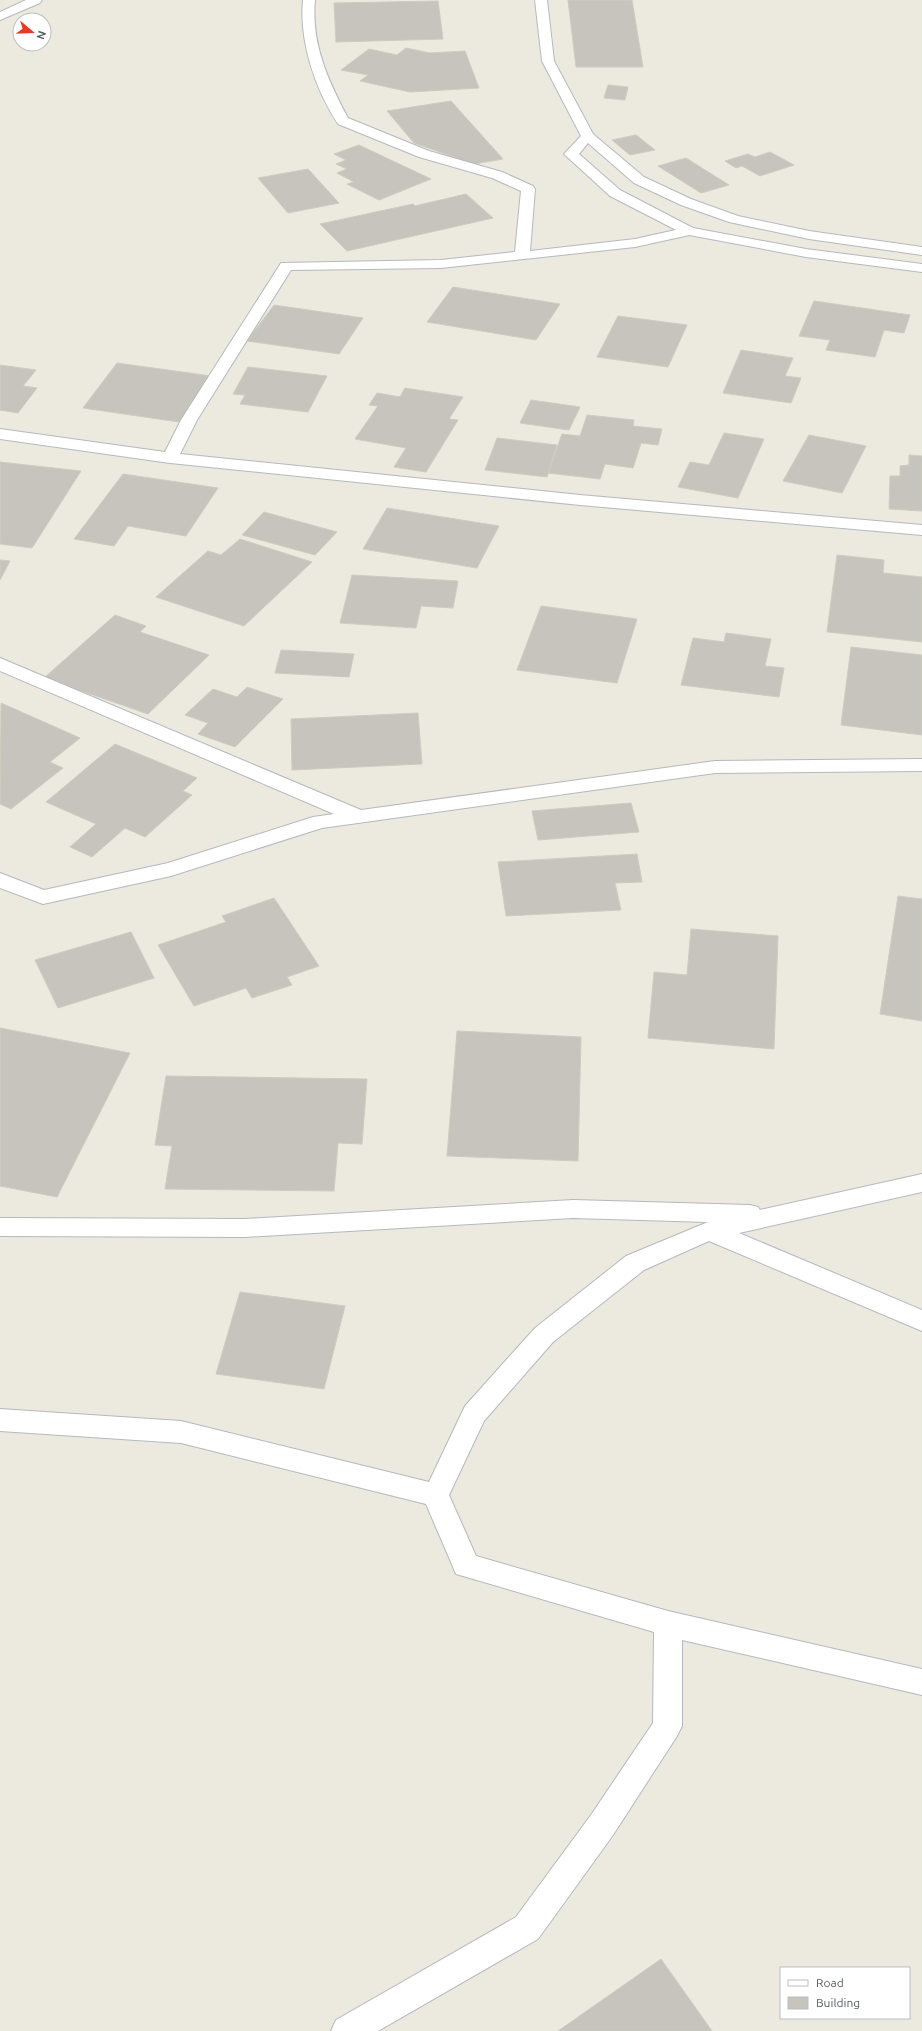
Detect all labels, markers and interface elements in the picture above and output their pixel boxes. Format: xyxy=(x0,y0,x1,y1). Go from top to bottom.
north arrow xyxy=(12,12,52,52)
text: N xyxy=(34,29,48,41)
legend xyxy=(780,1967,910,2019)
text: Road xyxy=(816,1976,844,1989)
text: Building xyxy=(816,1996,860,2009)

